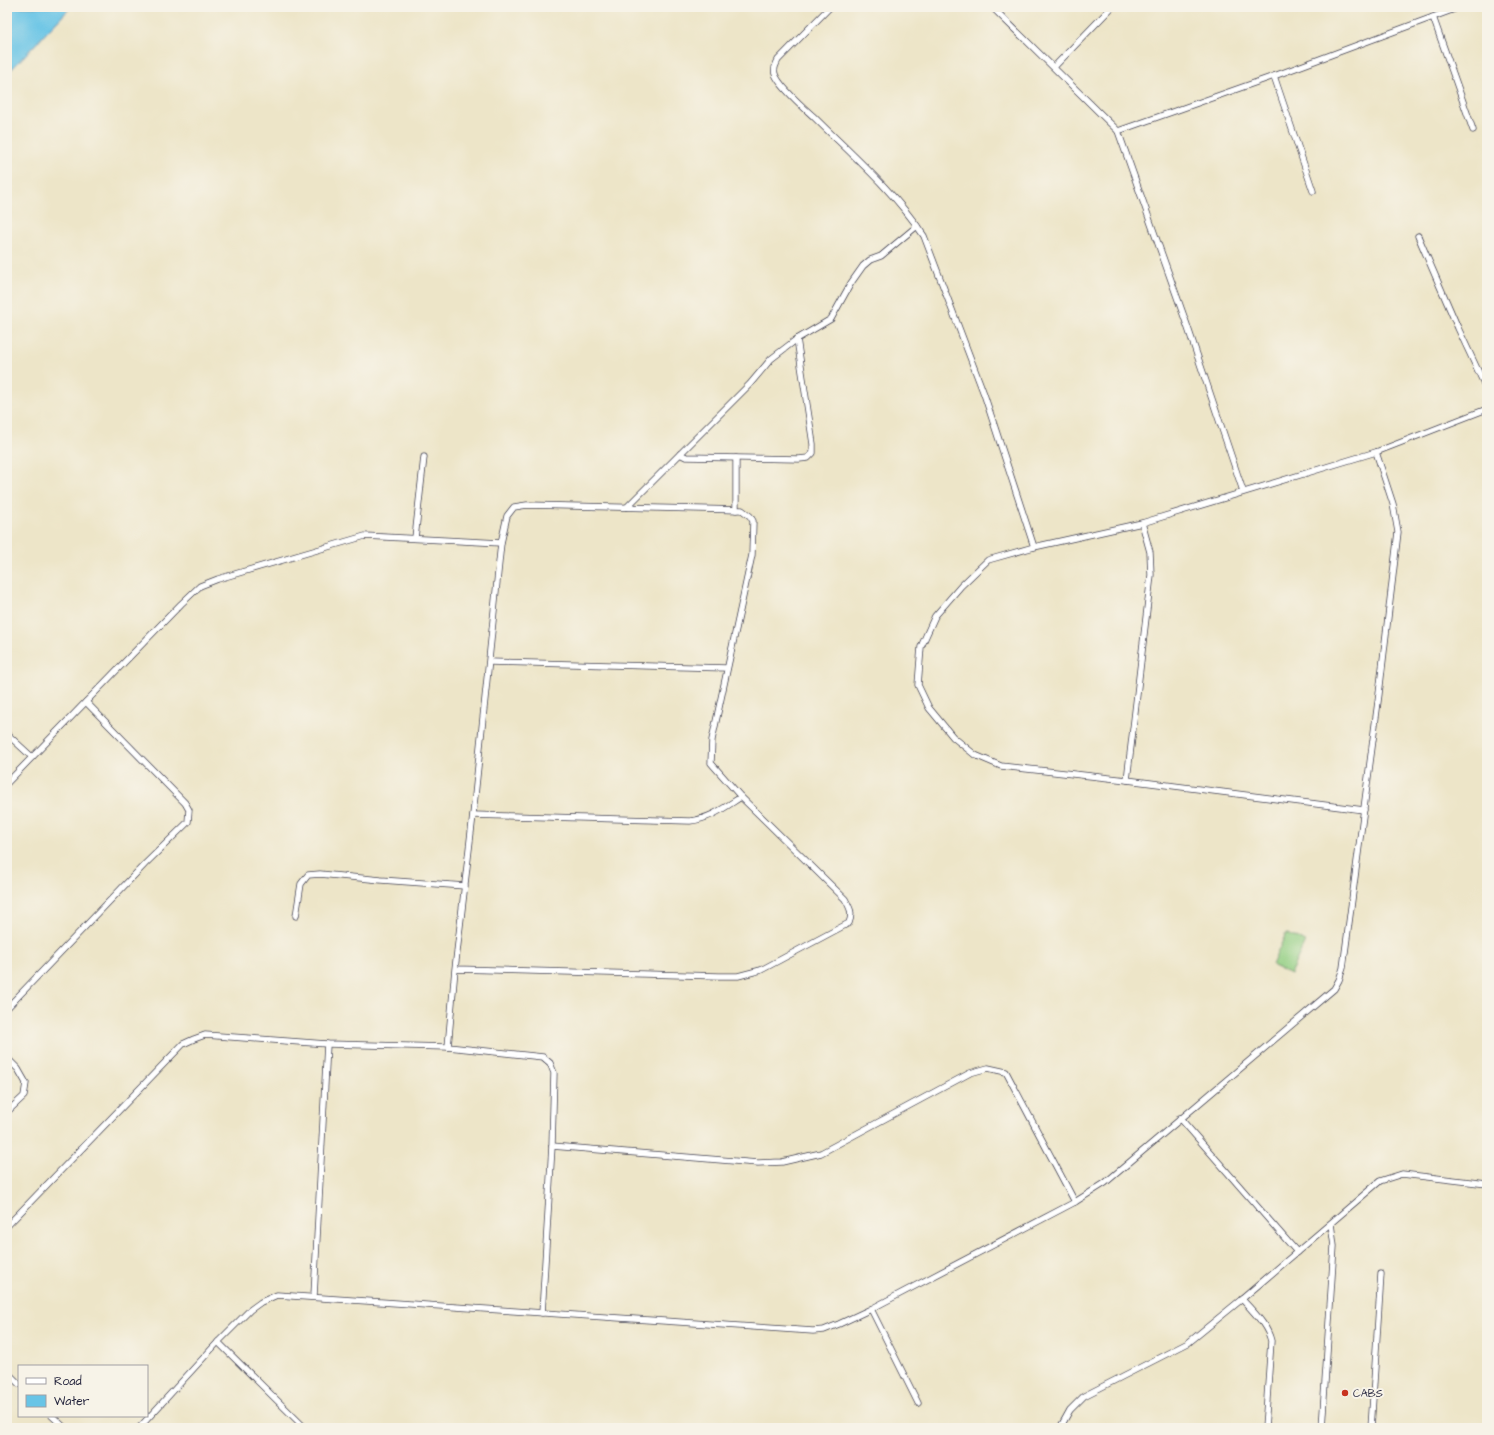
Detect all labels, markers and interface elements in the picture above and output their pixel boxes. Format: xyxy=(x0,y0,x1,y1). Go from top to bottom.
legend xyxy=(18,1365,148,1417)
text: Road xyxy=(54,1373,82,1390)
place label: CABS xyxy=(1353,1386,1383,1401)
marker: CABS xyxy=(1340,1388,1350,1398)
text: Water xyxy=(54,1393,90,1410)

